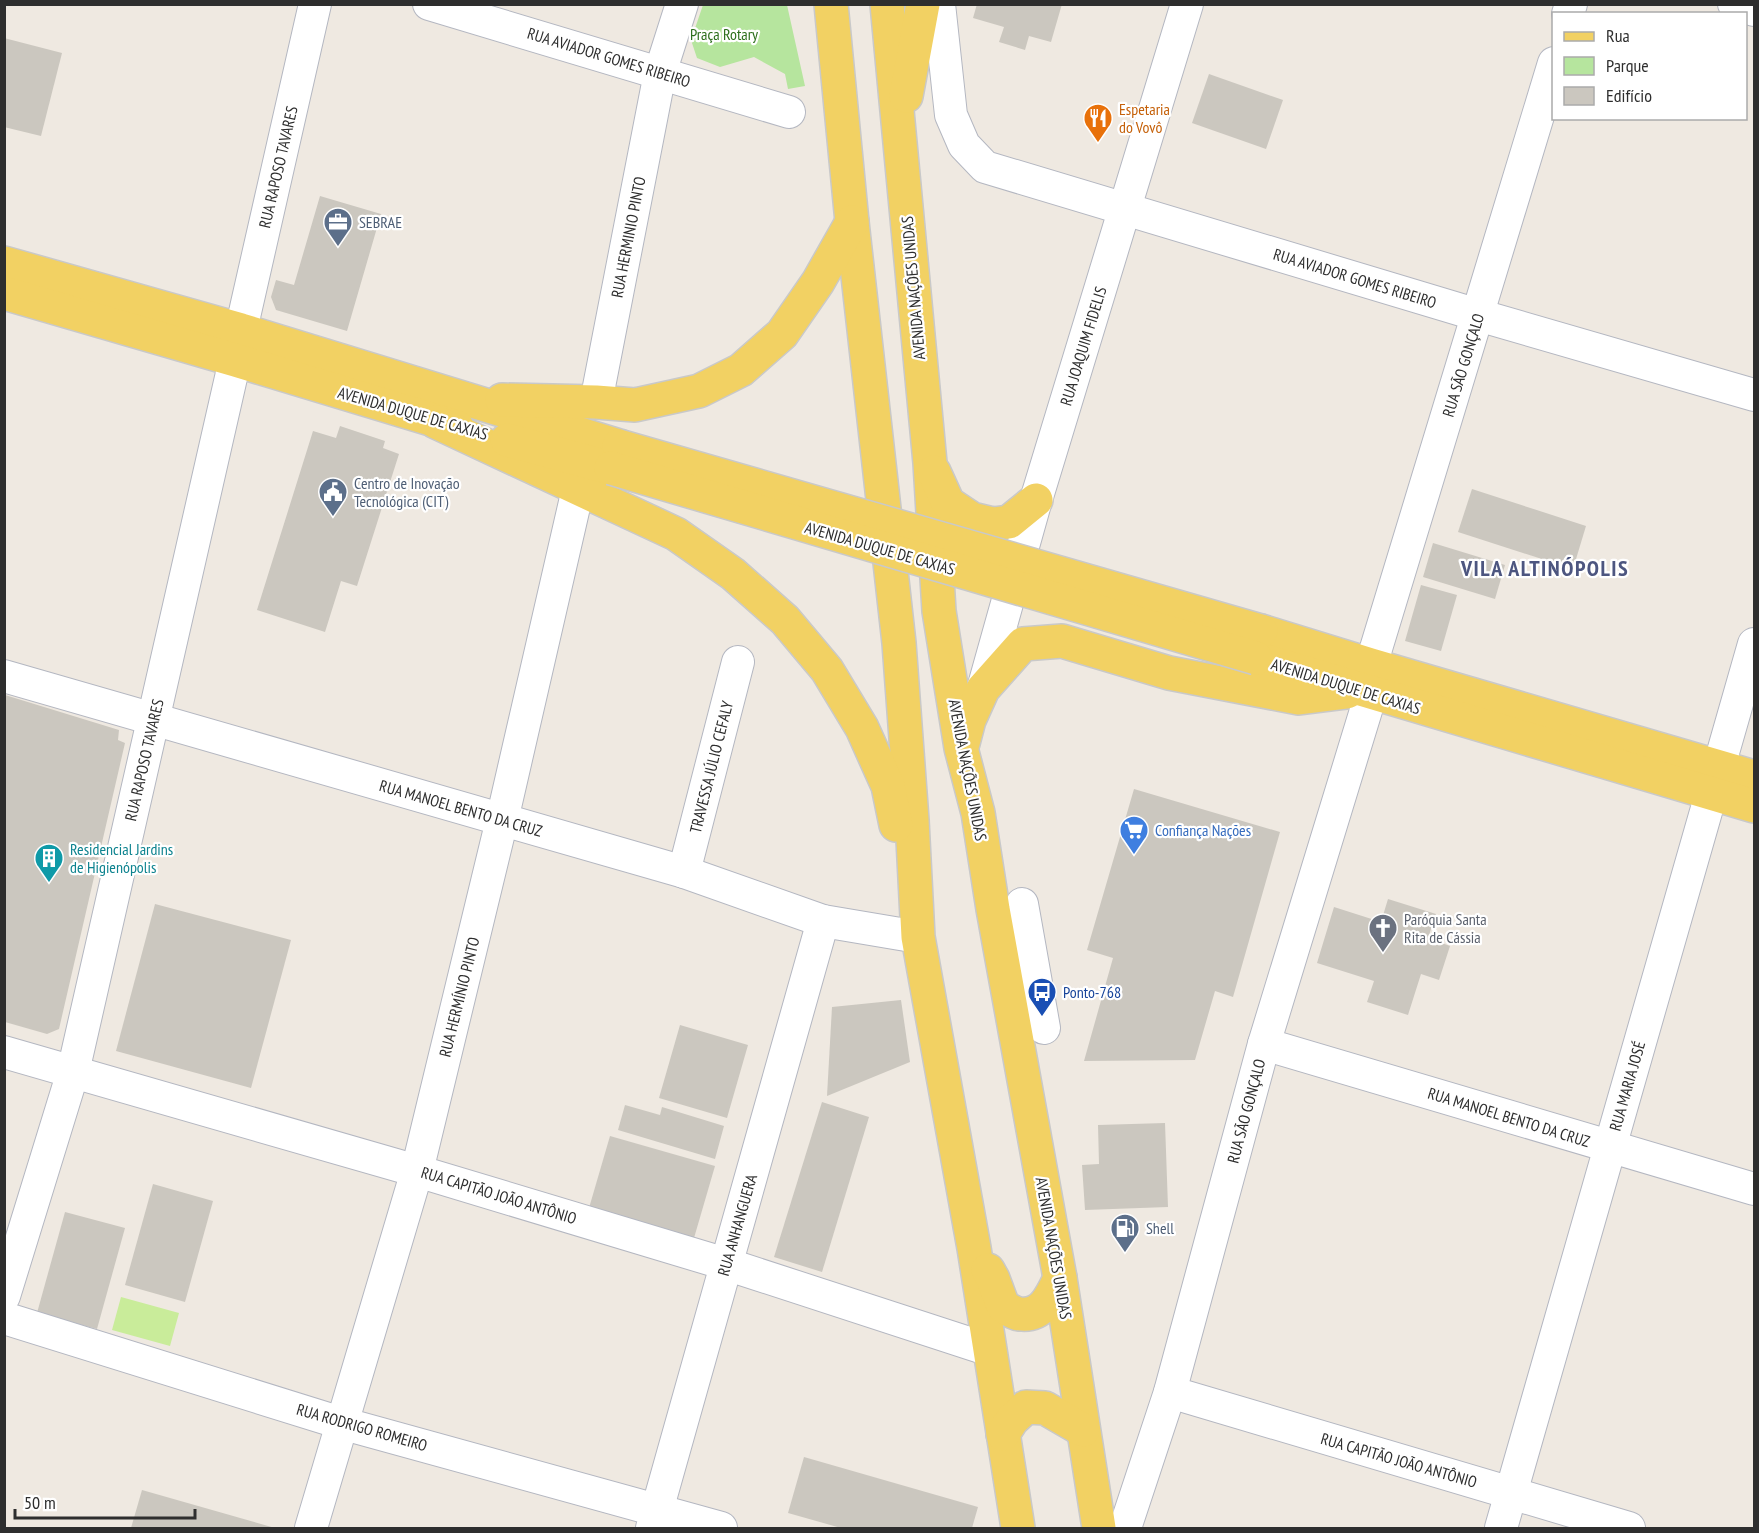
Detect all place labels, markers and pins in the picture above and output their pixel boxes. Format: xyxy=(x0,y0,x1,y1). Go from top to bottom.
place label: Espetaria do Vovô xyxy=(1119,99,1170,137)
restaurant icon: Espetaria do Vovô xyxy=(1082,102,1114,144)
office icon: SEBRAE xyxy=(322,206,354,248)
place label: SEBRAE xyxy=(359,212,402,232)
place label: Centro de Inovação Tecnológica (CIT) xyxy=(354,473,460,511)
public building icon: Centro de Inovação Tecnológica (CIT) xyxy=(317,476,349,518)
supermarket icon: Confiança Nações xyxy=(1118,814,1150,856)
place label: Confiança Nações xyxy=(1155,820,1251,840)
place label: Residencial Jardins de Higienópolis xyxy=(70,839,173,877)
building icon: Residencial Jardins de Higienópolis xyxy=(33,842,65,884)
place label: Paróquia Santa Rita de Cássia xyxy=(1404,909,1487,947)
church icon: Paróquia Santa Rita de Cássia xyxy=(1367,912,1399,954)
bus stop icon: Ponto-768 xyxy=(1026,976,1058,1018)
place label: Ponto-768 xyxy=(1063,982,1121,1002)
fuel station icon: Shell xyxy=(1109,1212,1141,1254)
place label: Shell xyxy=(1146,1218,1174,1238)

